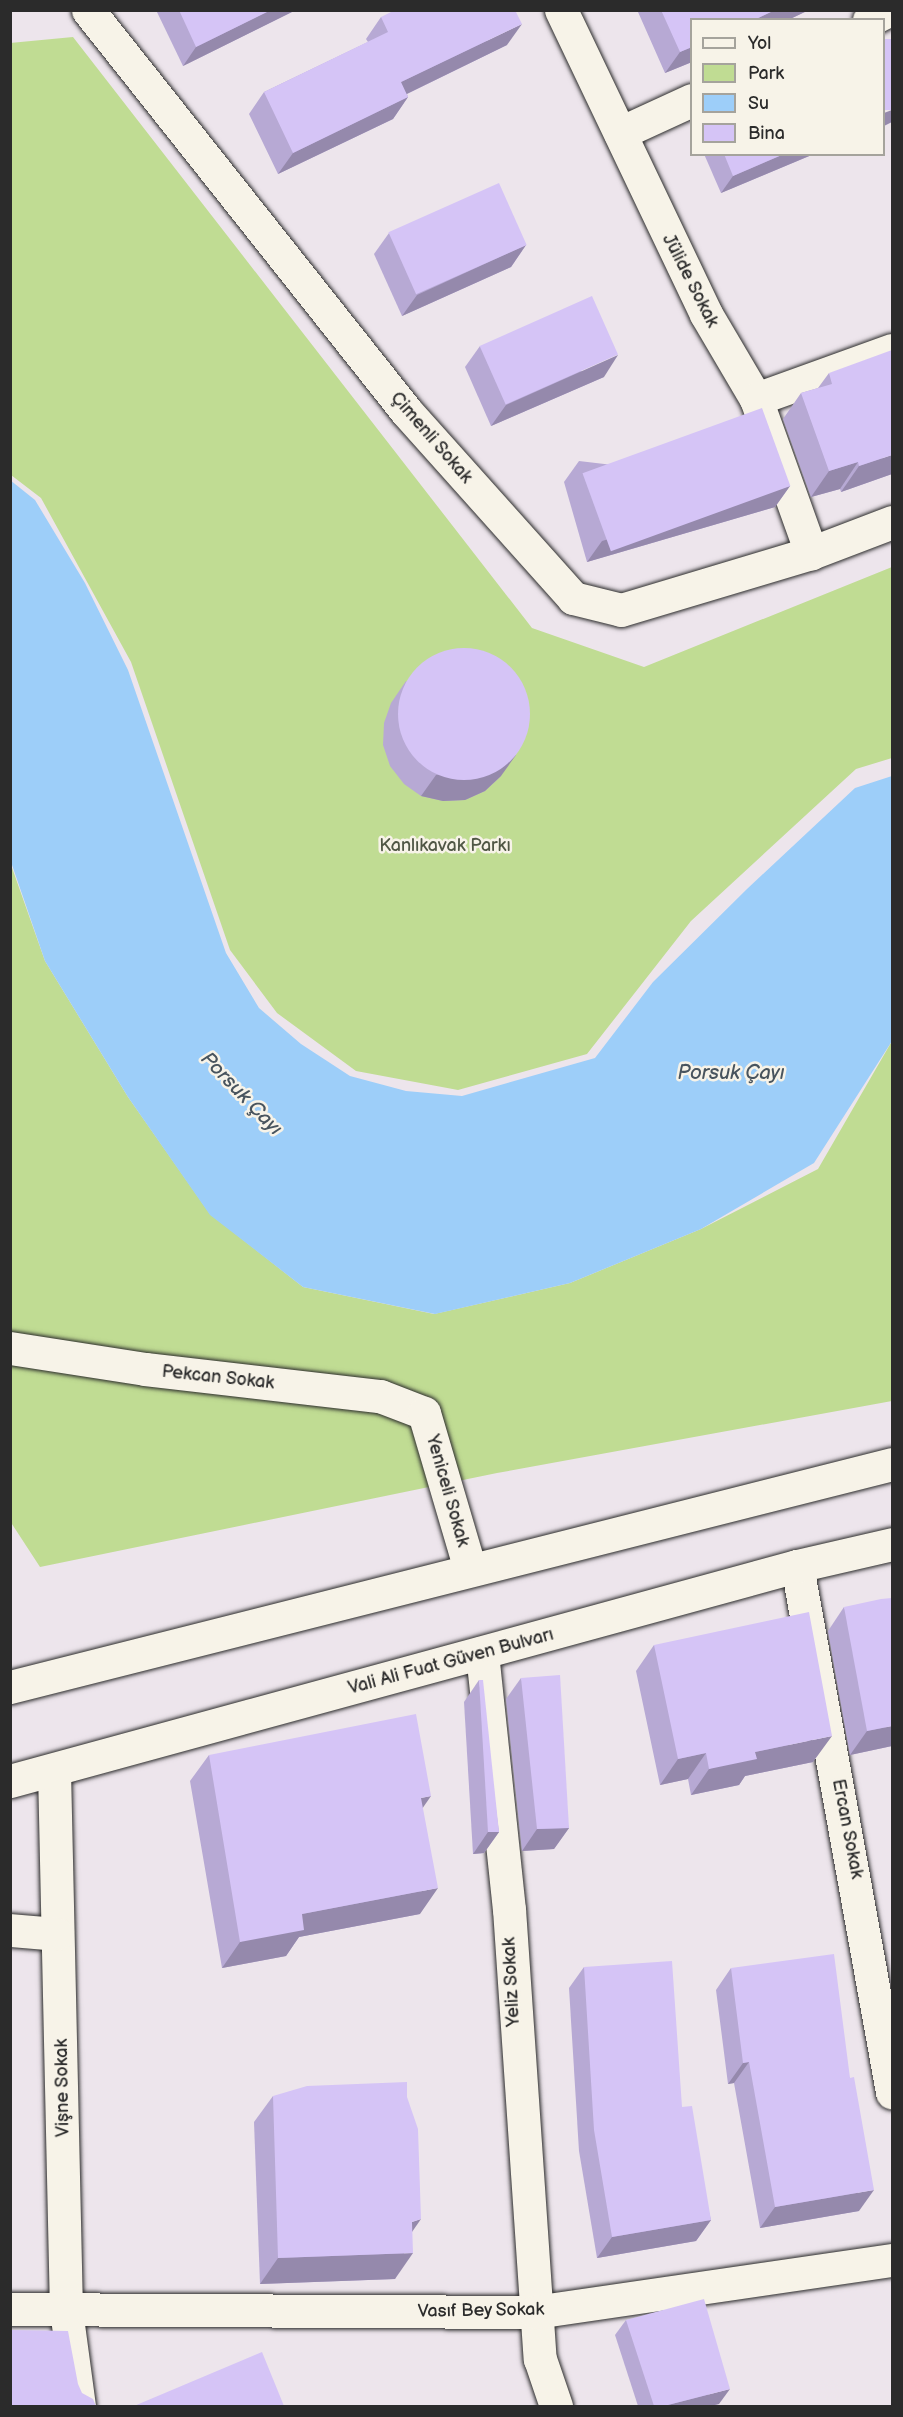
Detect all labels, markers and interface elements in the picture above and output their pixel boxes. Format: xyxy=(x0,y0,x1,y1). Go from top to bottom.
legend xyxy=(690,18,885,156)
text: Yol xyxy=(748,33,771,54)
text: Park xyxy=(748,63,784,84)
text: Su xyxy=(748,93,769,114)
text: Bina xyxy=(748,123,785,144)
street label: Jülide Sokak xyxy=(657,231,723,331)
street label: Çimenli Sokak xyxy=(385,388,477,488)
park label: Kanlıkavak Parkı xyxy=(379,835,511,857)
water label: Porsuk Çayı xyxy=(195,1047,287,1141)
water label: Porsuk Çayı xyxy=(678,1061,784,1085)
street label: Pekcan Sokak xyxy=(161,1361,275,1395)
street label: Yeniceli Sokak xyxy=(421,1432,473,1550)
street label: Vali Ali Fuat Güven Bulvarı xyxy=(346,1624,556,1700)
street label: Ercan Sokak xyxy=(827,1777,867,1881)
street label: Yeliz Sokak xyxy=(499,1937,525,2027)
street label: Vişne Sokak xyxy=(51,2039,75,2137)
street label: Vasıf Bey Sokak xyxy=(417,2299,545,2323)

